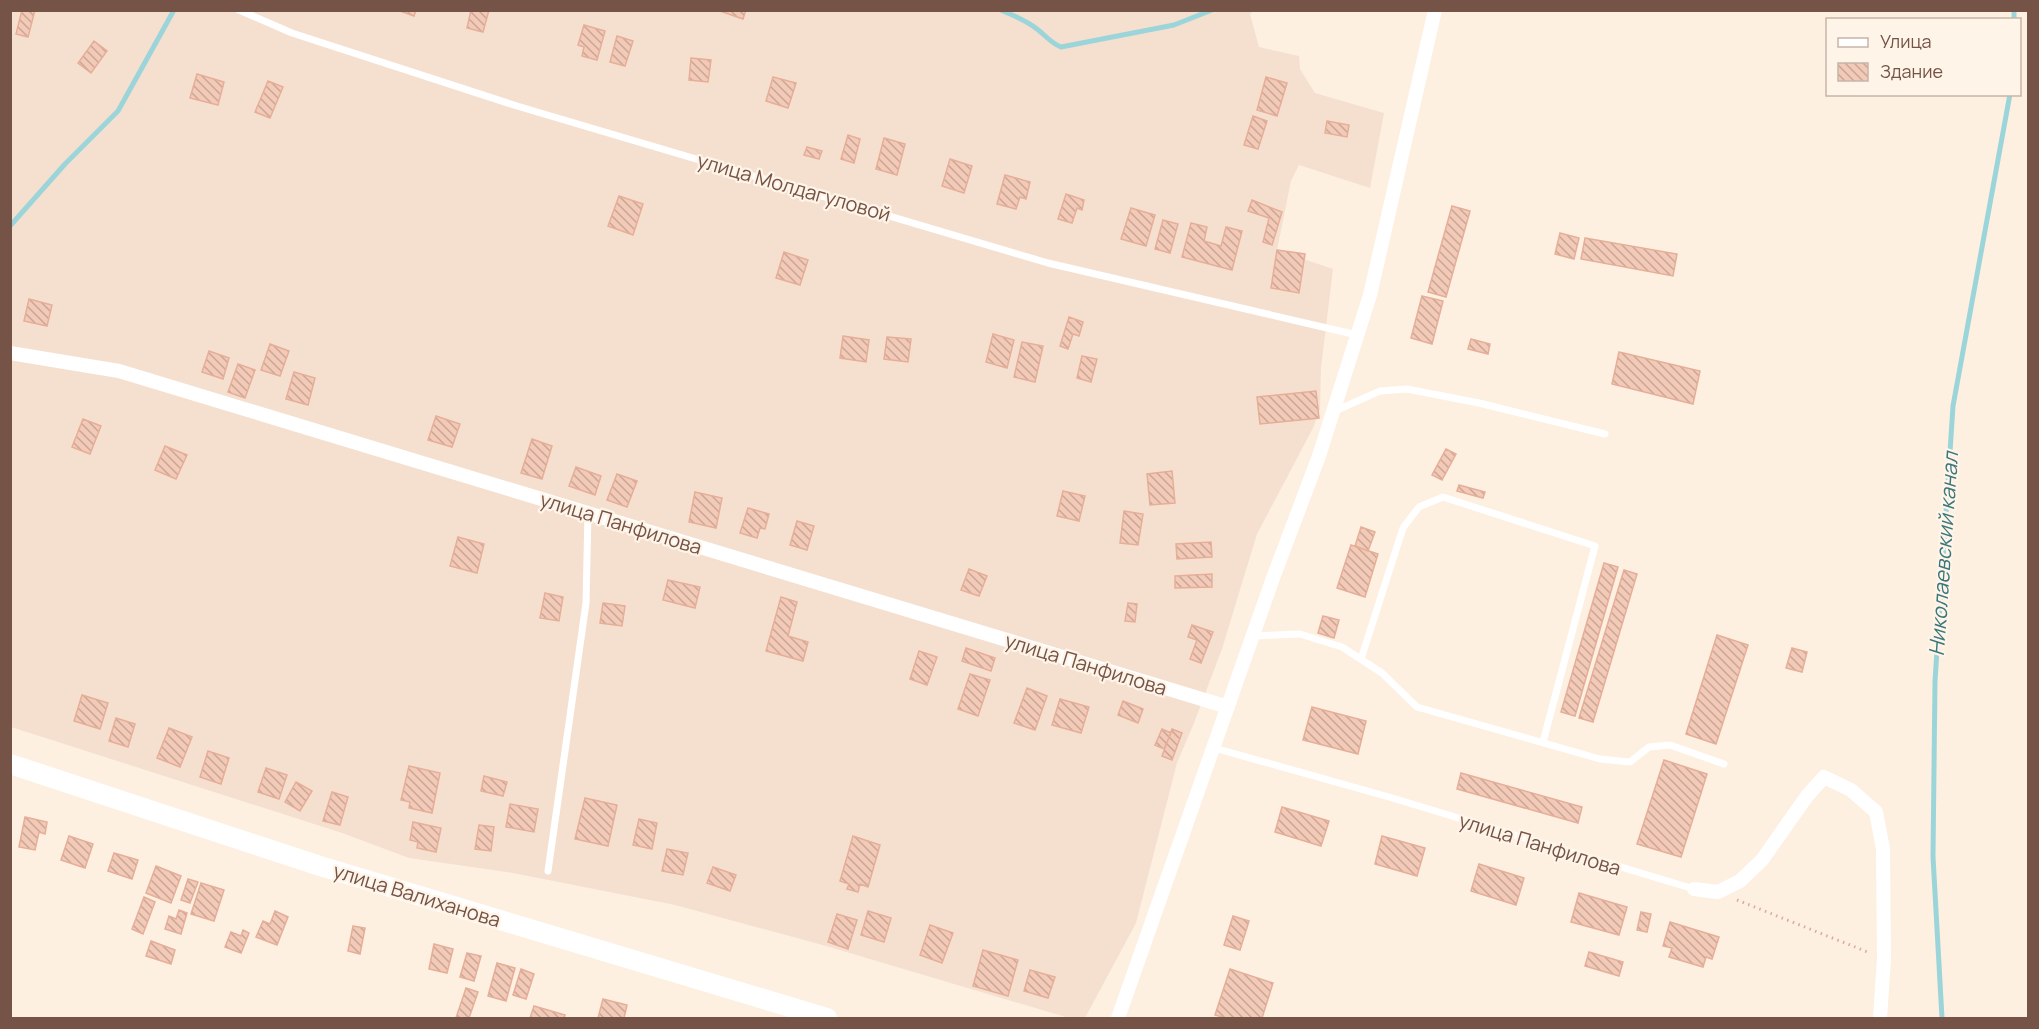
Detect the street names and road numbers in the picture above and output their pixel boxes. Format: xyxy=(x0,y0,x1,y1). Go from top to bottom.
street label: улица Молдагуловой xyxy=(694,146,894,228)
street label: улица Панфилова xyxy=(537,486,705,560)
street label: улица Панфилова xyxy=(1002,627,1170,701)
street label: улица Панфилова xyxy=(1456,807,1624,881)
street label: улица Валиханова xyxy=(330,857,504,933)

